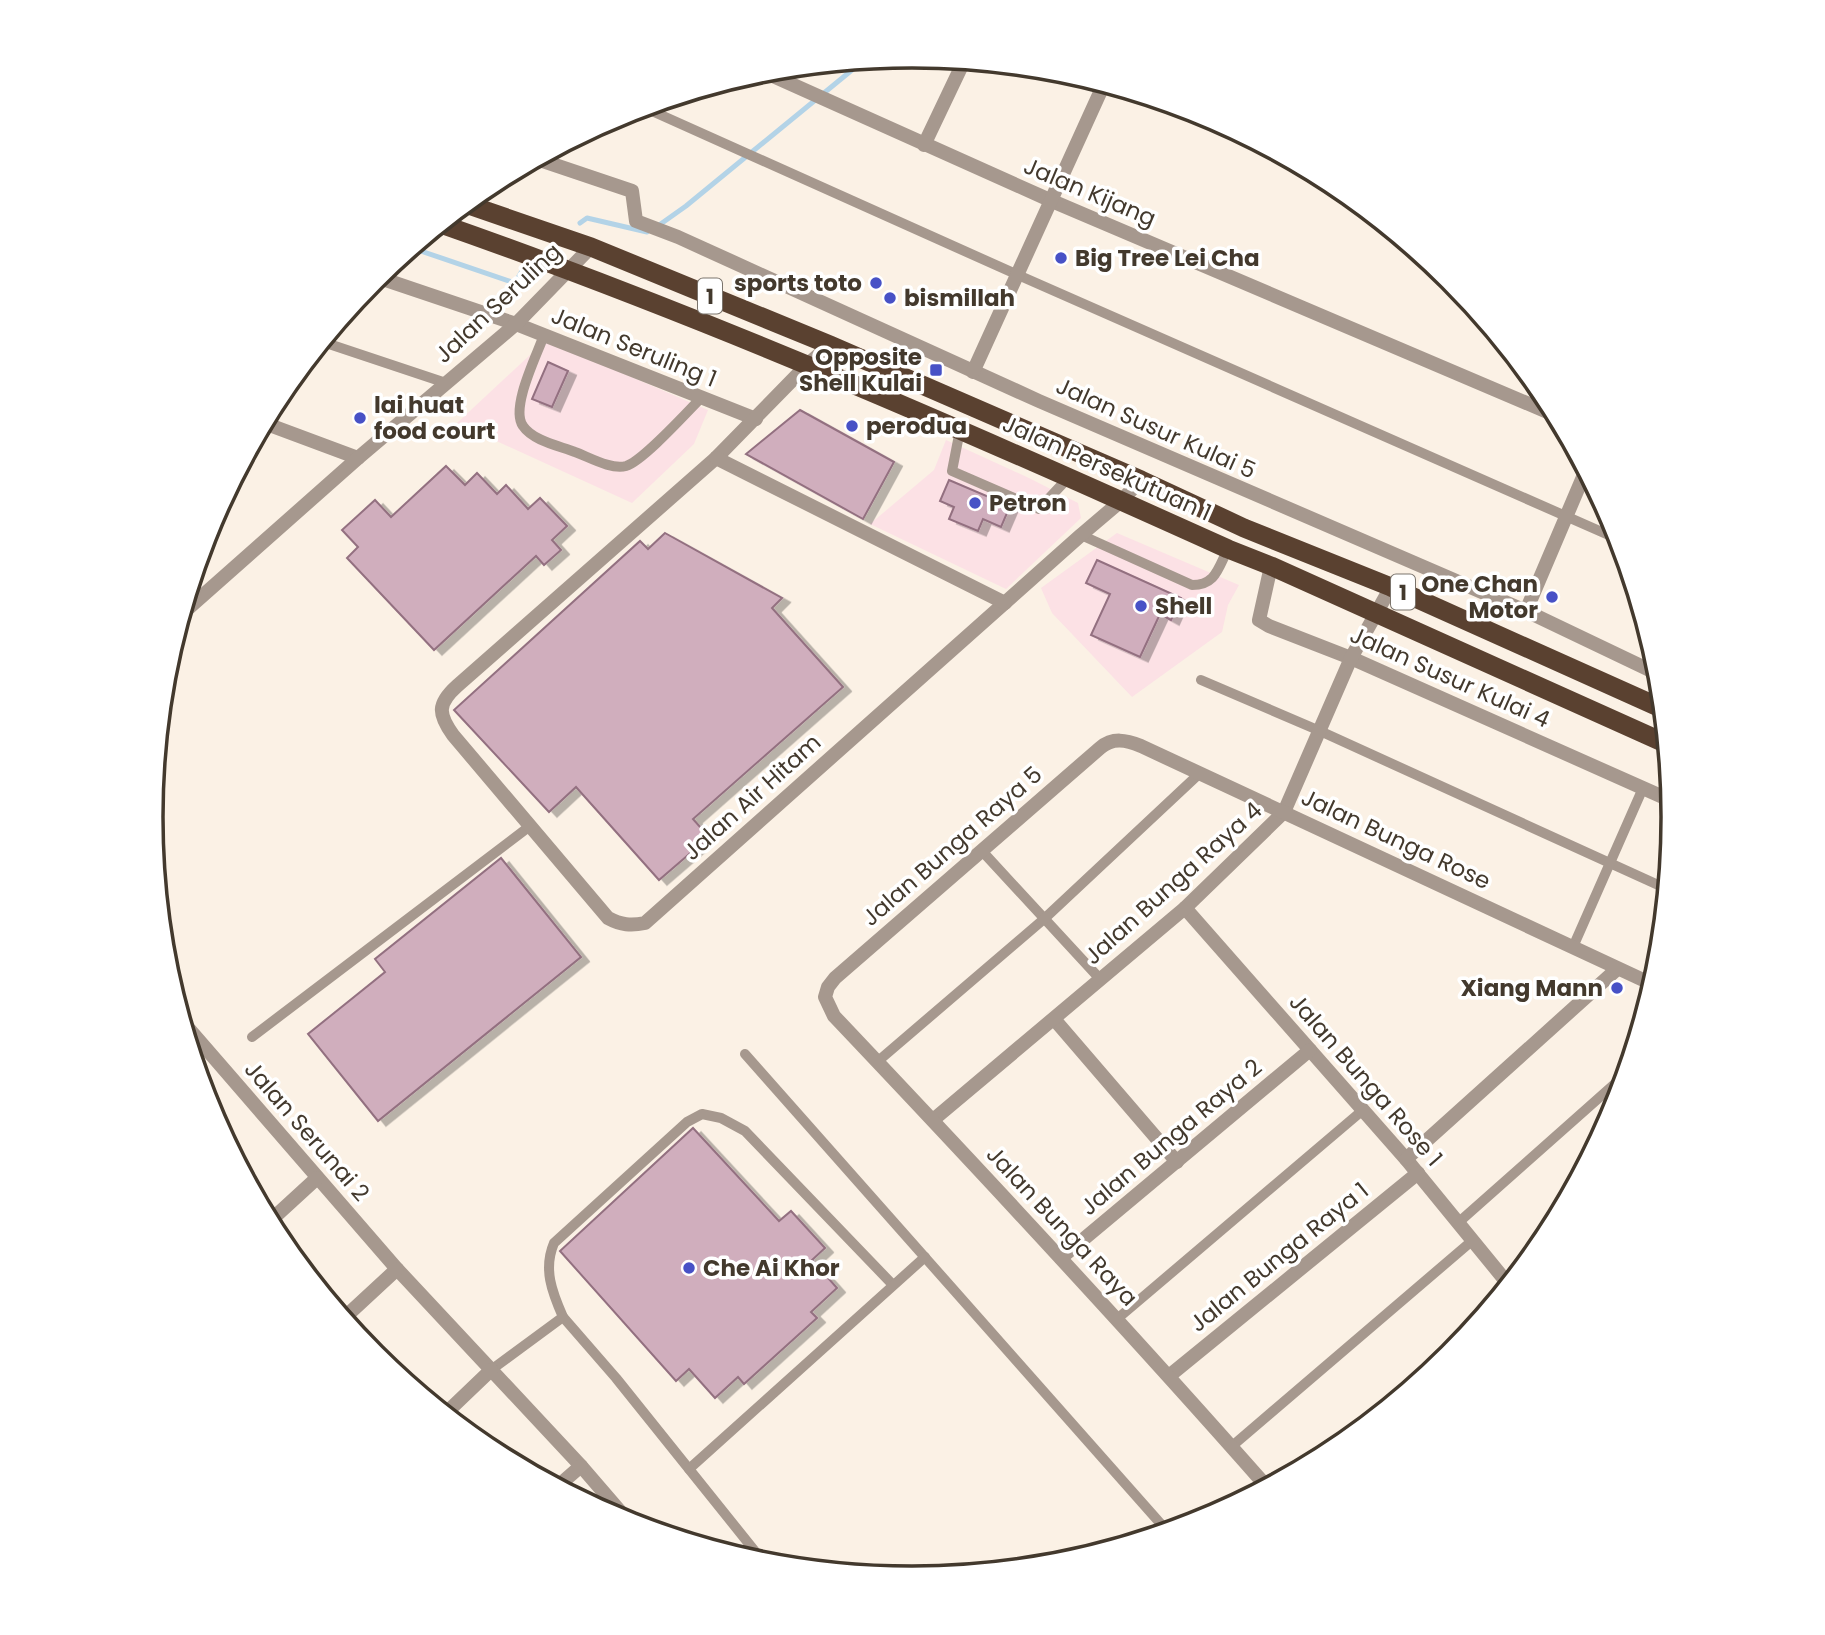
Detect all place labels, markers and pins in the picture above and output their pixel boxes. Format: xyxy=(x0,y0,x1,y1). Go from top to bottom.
place label: Big Tree Lei Cha xyxy=(1075,242,1260,274)
marker: Big Tree Lei Cha xyxy=(1053,250,1069,266)
place label: sports toto xyxy=(734,267,862,299)
marker: sports toto xyxy=(868,275,884,291)
place label: bismillah xyxy=(904,282,1015,314)
marker: bismillah xyxy=(882,290,898,306)
place label: Opposite Shell Kulai xyxy=(799,341,922,399)
marker: Opposite Shell Kulai xyxy=(928,362,944,378)
place label: lai huat food court xyxy=(374,389,495,447)
marker: lai huat food court xyxy=(352,410,368,426)
place label: perodua xyxy=(866,410,967,442)
marker: perodua xyxy=(844,418,860,434)
place label: Petron xyxy=(989,487,1067,519)
marker: Petron xyxy=(967,495,983,511)
place label: One Chan Motor xyxy=(1421,568,1538,626)
marker: One Chan Motor xyxy=(1544,589,1560,605)
place label: Shell xyxy=(1155,590,1212,622)
marker: Shell xyxy=(1133,598,1149,614)
place label: Xiang Mann xyxy=(1460,972,1603,1004)
marker: Xiang Mann xyxy=(1609,980,1625,996)
place label: Che Ai Khor xyxy=(703,1252,840,1284)
marker: Che Ai Khor xyxy=(681,1260,697,1276)

